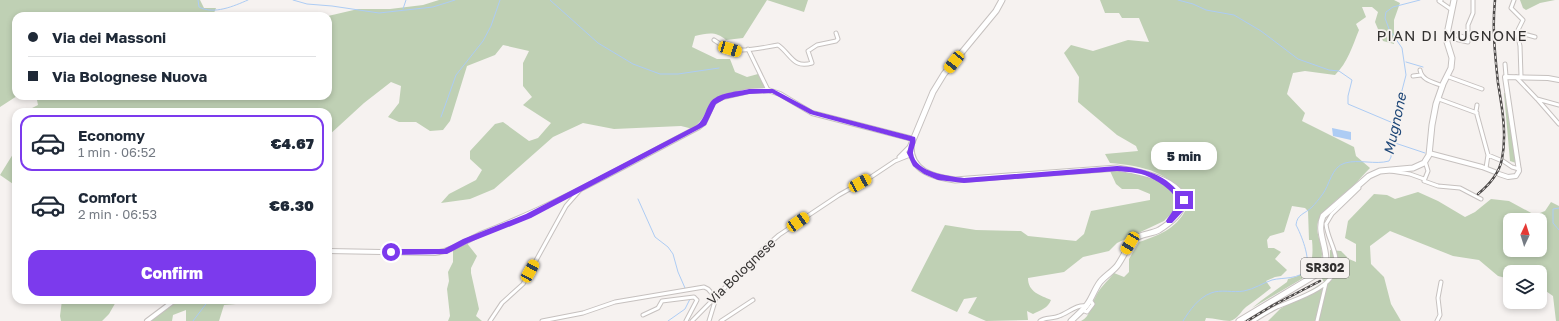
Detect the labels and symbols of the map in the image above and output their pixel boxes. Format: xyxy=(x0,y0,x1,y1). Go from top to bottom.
district label: PIAN DI MUGNONE xyxy=(1376,26,1528,44)
car xyxy=(717,40,743,58)
car xyxy=(942,49,966,75)
water label: Mugnone xyxy=(1380,91,1410,156)
callout: 5 min xyxy=(1151,142,1217,170)
car xyxy=(847,172,873,194)
route end xyxy=(1175,191,1193,209)
car xyxy=(785,210,811,234)
north arrow xyxy=(1503,213,1547,257)
car xyxy=(1119,230,1141,256)
street label: Via Bolognese xyxy=(703,234,779,308)
route start xyxy=(382,243,400,261)
car xyxy=(519,258,541,284)
road number: SR302 xyxy=(1301,258,1349,278)

